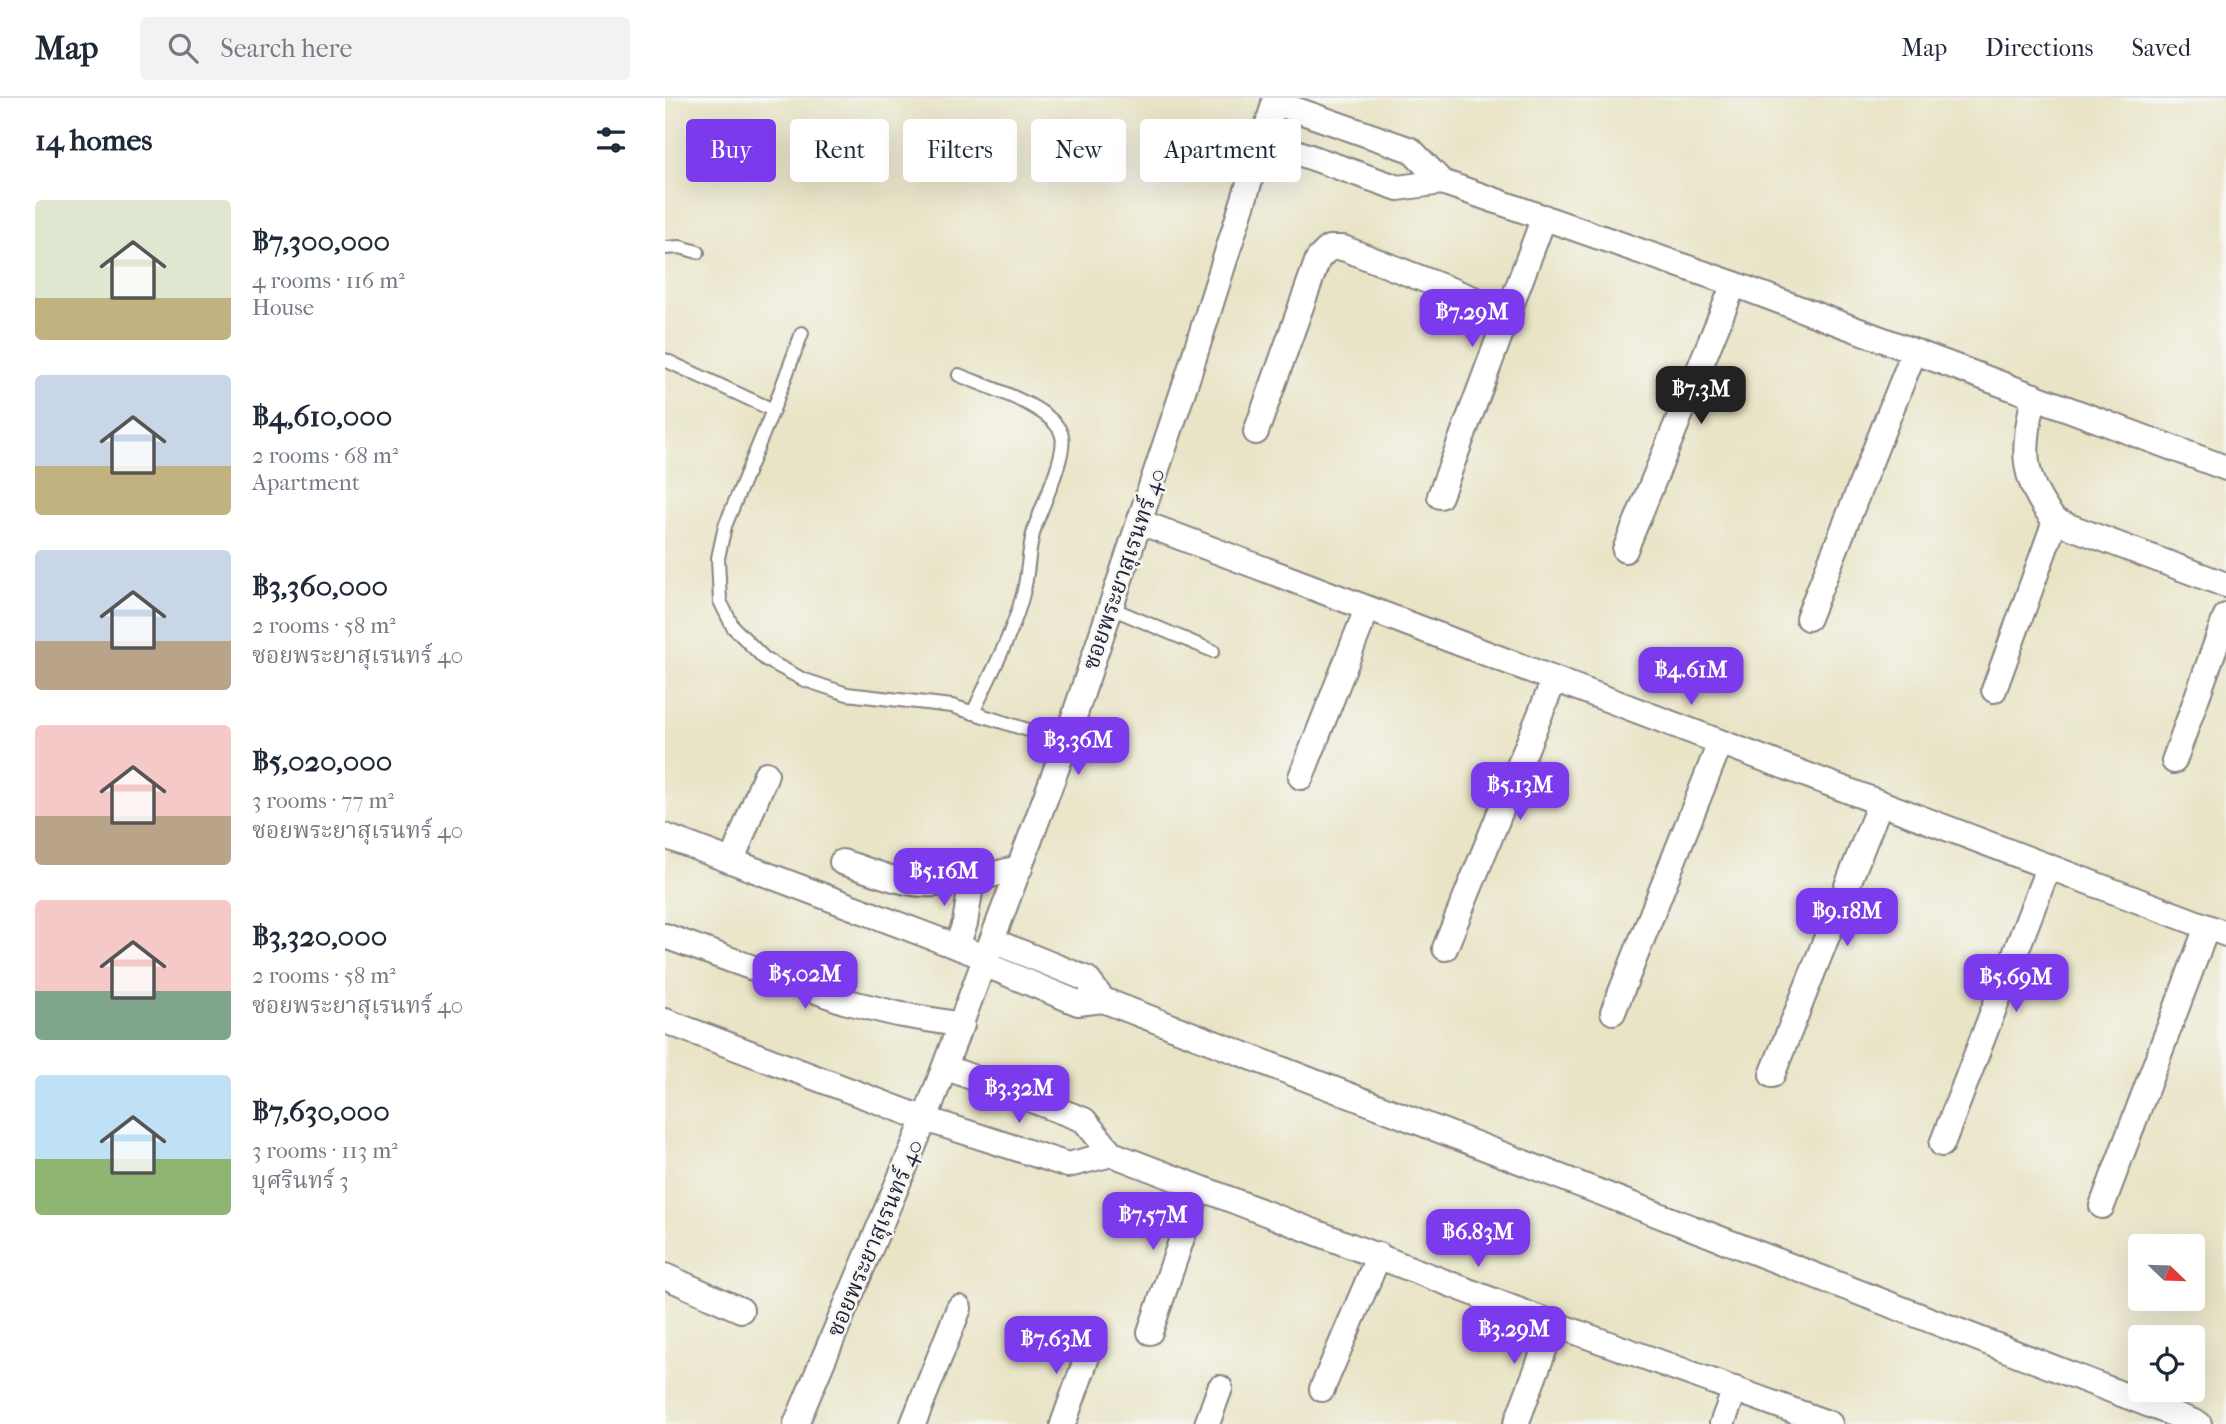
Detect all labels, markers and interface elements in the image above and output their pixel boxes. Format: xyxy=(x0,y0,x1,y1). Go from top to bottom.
search box xyxy=(140,17,630,80)
text: Map xyxy=(35,29,98,68)
icon: search xyxy=(164,29,202,67)
text: Search here xyxy=(220,33,352,64)
text: Map xyxy=(1901,34,1947,62)
text: Directions xyxy=(1985,34,2093,62)
text: Saved xyxy=(2131,34,2191,62)
chip: Buy xyxy=(686,119,776,182)
chip: Rent xyxy=(790,119,889,182)
chip: Filters xyxy=(903,119,1017,182)
chip: New xyxy=(1031,119,1126,182)
chip: Apartment xyxy=(1140,119,1301,182)
icon: filters xyxy=(592,121,630,159)
text: 14 homes xyxy=(35,123,152,158)
text: ฿7,300,000 xyxy=(252,224,390,259)
icon: home xyxy=(91,228,175,312)
text: 4 rooms · 116 m² xyxy=(252,267,405,294)
pin: ฿7.29M xyxy=(1415,289,1529,349)
text: House xyxy=(252,294,314,321)
text: ฿7.29M xyxy=(1436,298,1508,325)
pin: ฿7.3M xyxy=(1652,366,1750,426)
text: ฿7.3M xyxy=(1672,375,1730,402)
text: ฿4,610,000 xyxy=(252,399,392,434)
icon: home xyxy=(91,403,175,487)
text: 2 rooms · 68 m² xyxy=(252,442,398,469)
street label: ซอยพระยาสุเรนทร์ 40 xyxy=(1077,465,1172,674)
text: Apartment xyxy=(252,469,360,496)
text: ฿3,360,000 xyxy=(252,569,388,604)
icon: home xyxy=(91,578,175,662)
text: 2 rooms · 58 m² xyxy=(252,612,396,639)
text: ซอยพระยาสุเรนทร์ 40 xyxy=(252,642,463,669)
pin: ฿4.61M xyxy=(1634,648,1748,707)
text: ฿4.61M xyxy=(1654,656,1728,683)
pin: ฿3.36M xyxy=(1021,718,1135,777)
text: ฿3.36M xyxy=(1043,726,1113,753)
text: ฿5,020,000 xyxy=(252,744,392,779)
icon: home xyxy=(91,753,175,837)
pin: ฿5.13M xyxy=(1463,762,1577,822)
text: ฿5.13M xyxy=(1487,771,1553,798)
text: 3 rooms · 77 m² xyxy=(252,787,394,814)
text: ซอยพระยาสุเรนทร์ 40 xyxy=(252,817,463,844)
pin: ฿5.16M xyxy=(887,848,1001,908)
text: ฿5.16M xyxy=(910,857,978,884)
pin: ฿9.18M xyxy=(1790,888,1904,948)
text: ฿9.18M xyxy=(1812,897,1882,924)
text: ฿3,320,000 xyxy=(252,919,387,954)
icon: home xyxy=(91,928,175,1012)
pin: ฿5.02M xyxy=(748,951,862,1011)
pin: ฿5.69M xyxy=(1959,954,2073,1014)
text: ฿5.02M xyxy=(769,960,841,987)
text: 2 rooms · 58 m² xyxy=(252,962,396,989)
text: ฿5.69M xyxy=(1980,963,2052,990)
text: ซอยพระยาสุเรนทร์ 40 xyxy=(252,992,463,1019)
pin: ฿3.32M xyxy=(962,1066,1076,1125)
text: ฿3.32M xyxy=(984,1074,1054,1101)
text: ฿7,630,000 xyxy=(252,1094,390,1129)
icon: home xyxy=(91,1103,175,1187)
street label: ซอยพระยาสุเรนทร์ 40 xyxy=(821,1135,930,1341)
text: 3 rooms · 113 m² xyxy=(252,1137,398,1164)
text: บุศรินทร์ 3 xyxy=(252,1167,349,1194)
pin: ฿7.57M xyxy=(1096,1192,1210,1252)
text: ฿7.57M xyxy=(1118,1201,1188,1228)
pin: ฿6.83M xyxy=(1421,1210,1535,1269)
text: ฿6.83M xyxy=(1442,1218,1514,1245)
north arrow xyxy=(2128,1234,2205,1311)
map controls xyxy=(2128,1234,2205,1402)
pin: ฿3.29M xyxy=(1457,1306,1571,1366)
text: ฿3.29M xyxy=(1478,1315,1550,1342)
pin: ฿7.63M xyxy=(999,1316,1113,1376)
text: ฿7.63M xyxy=(1021,1325,1091,1352)
button: locate xyxy=(2128,1325,2205,1402)

